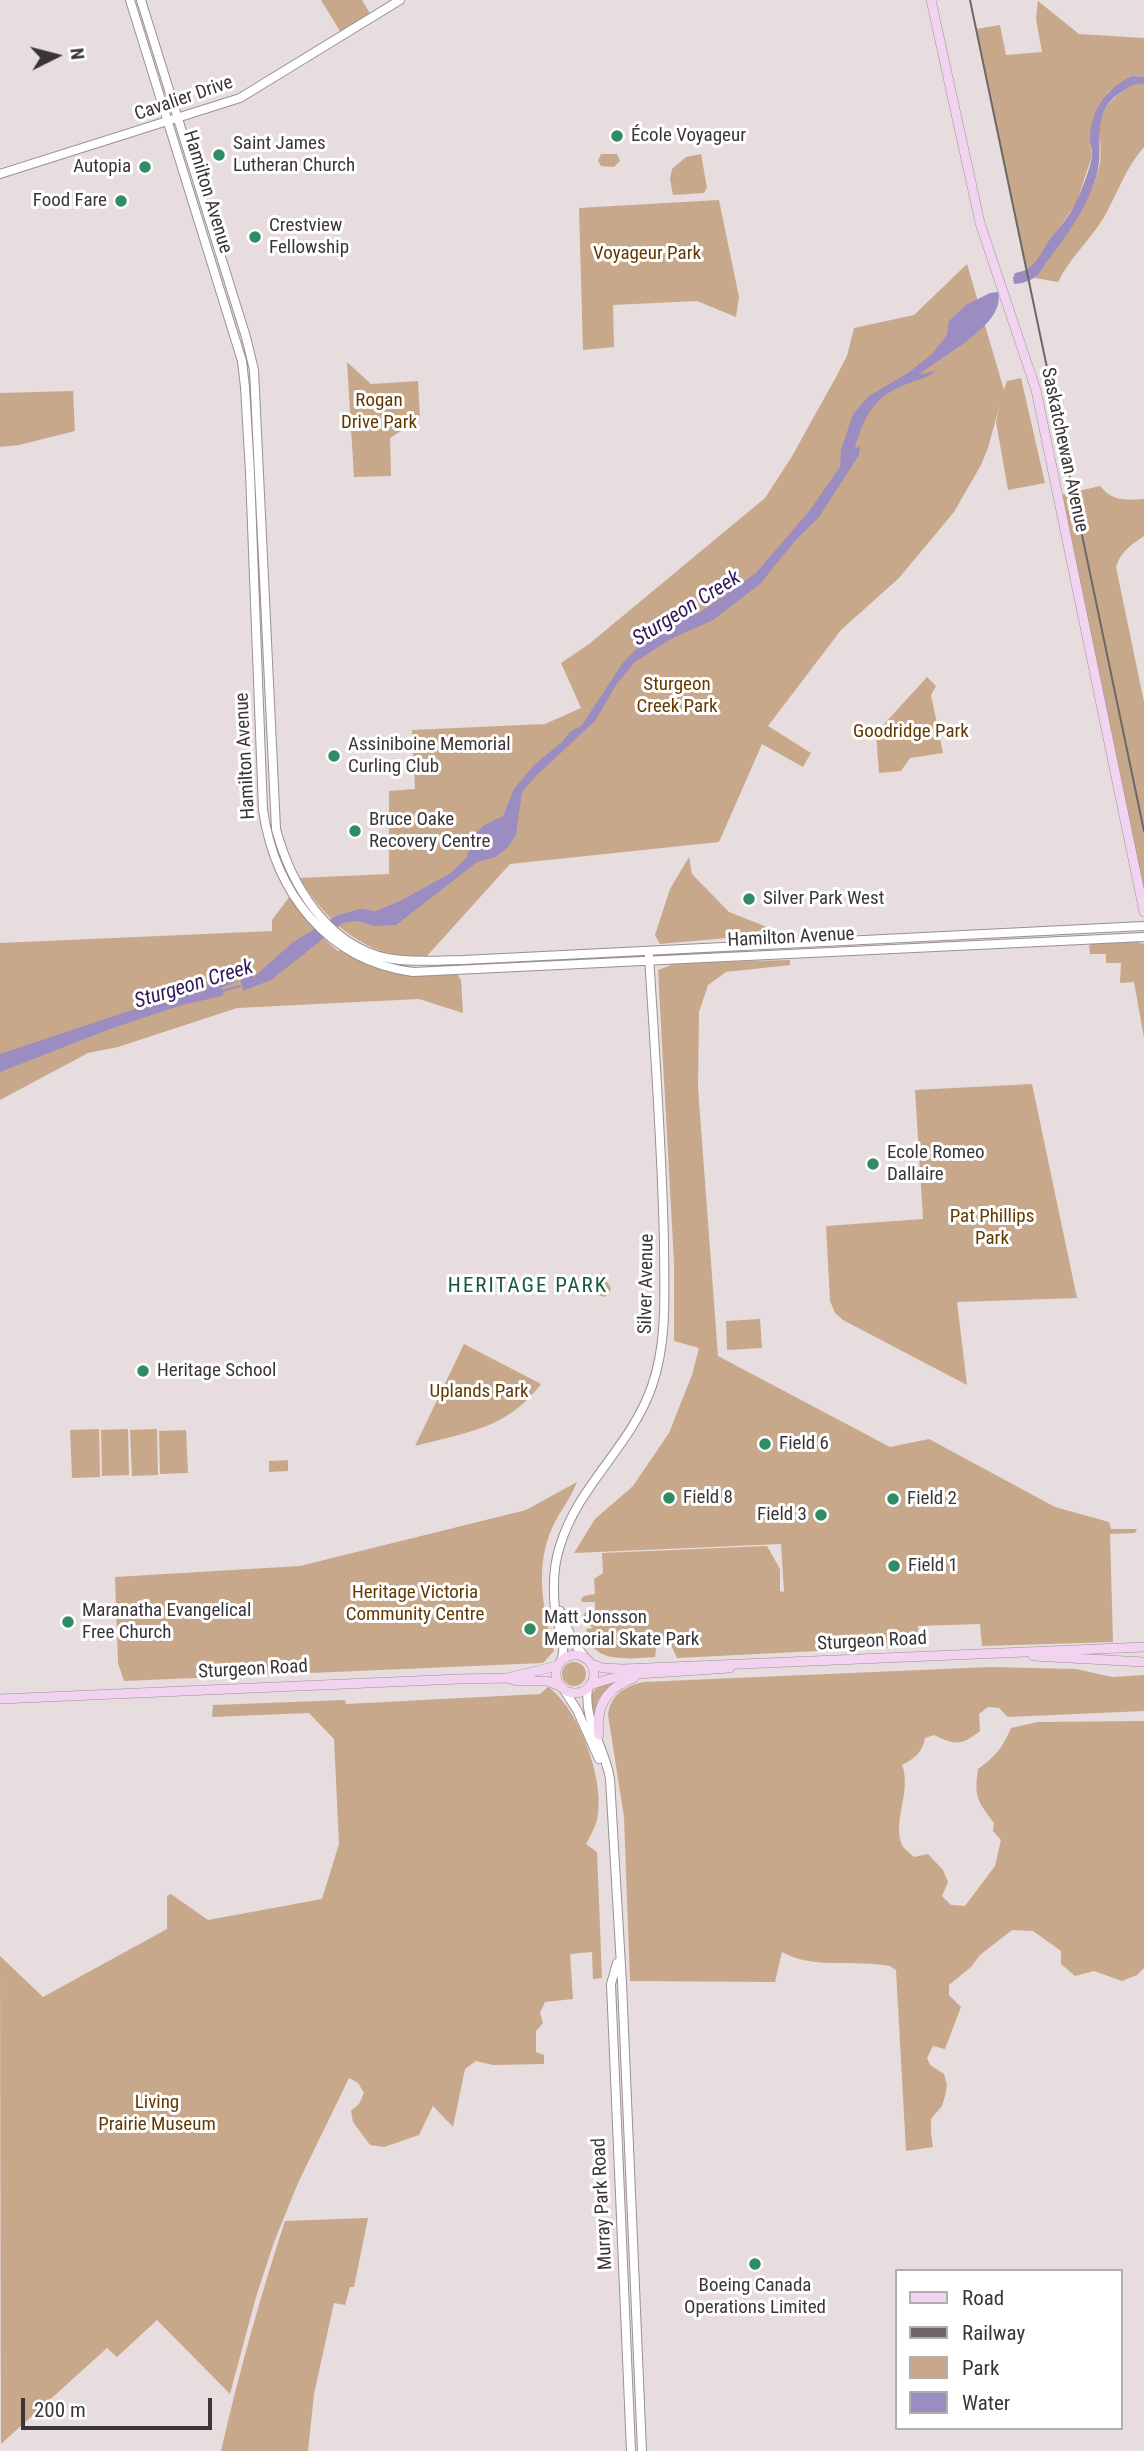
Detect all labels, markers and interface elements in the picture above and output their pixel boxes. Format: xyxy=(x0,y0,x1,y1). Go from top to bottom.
north arrow xyxy=(21,21,91,91)
text: N xyxy=(65,47,89,61)
street label: Cavalier Drive xyxy=(132,72,236,126)
place label: École Voyageur xyxy=(631,125,746,147)
street label: Hamilton Avenue xyxy=(178,128,236,256)
marker: École Voyageur xyxy=(609,128,625,144)
place label: Saint James Lutheran Church xyxy=(233,133,355,177)
marker: Saint James Lutheran Church xyxy=(211,147,227,163)
place label: Autopia xyxy=(73,156,131,178)
marker: Autopia xyxy=(137,159,153,175)
place label: Food Fare xyxy=(33,190,107,212)
marker: Food Fare xyxy=(113,193,129,209)
place label: Crestview Fellowship xyxy=(269,215,349,259)
marker: Crestview Fellowship xyxy=(247,229,263,245)
park label: Voyageur Park xyxy=(593,243,701,265)
street label: Saskatchewan Avenue xyxy=(1035,366,1093,534)
park label: Rogan Drive Park xyxy=(341,390,417,434)
water label: Sturgeon Creek xyxy=(628,566,746,652)
park label: Sturgeon Creek Park xyxy=(636,674,718,718)
street label: Hamilton Avenue xyxy=(231,692,261,820)
park label: Goodridge Park xyxy=(853,721,969,743)
place label: Assiniboine Memorial Curling Club xyxy=(348,734,511,778)
marker: Assiniboine Memorial Curling Club xyxy=(326,748,342,764)
place label: Bruce Oake Recovery Centre xyxy=(369,809,490,853)
marker: Bruce Oake Recovery Centre xyxy=(347,823,363,839)
place label: Silver Park West xyxy=(763,888,884,910)
marker: Silver Park West xyxy=(741,891,757,907)
street label: Hamilton Avenue xyxy=(727,923,855,953)
water label: Sturgeon Creek xyxy=(132,955,256,1015)
place label: Ecole Romeo Dallaire xyxy=(887,1142,985,1186)
marker: Ecole Romeo Dallaire xyxy=(865,1156,881,1172)
park label: Pat Phillips Park xyxy=(950,1206,1034,1250)
street label: Silver Avenue xyxy=(635,1234,659,1334)
district label: HERITAGE PARK xyxy=(449,1274,607,1300)
place label: Heritage School xyxy=(157,1360,276,1382)
marker: Heritage School xyxy=(135,1363,151,1379)
park label: Uplands Park xyxy=(429,1381,529,1403)
place label: Field 6 xyxy=(779,1433,829,1455)
marker: Field 6 xyxy=(757,1436,773,1452)
place label: Field 8 xyxy=(683,1487,733,1509)
place label: Field 2 xyxy=(907,1488,957,1510)
marker: Field 8 xyxy=(661,1490,677,1506)
marker: Field 2 xyxy=(885,1491,901,1507)
place label: Field 3 xyxy=(757,1504,807,1526)
marker: Field 3 xyxy=(813,1507,829,1523)
place label: Field 1 xyxy=(908,1555,958,1577)
marker: Field 1 xyxy=(886,1558,902,1574)
park label: Heritage Victoria Community Centre xyxy=(346,1582,484,1626)
place label: Maranatha Evangelical Free Church xyxy=(82,1600,251,1644)
place label: Matt Jonsson Memorial Skate Park xyxy=(544,1607,699,1651)
marker: Maranatha Evangelical Free Church xyxy=(60,1614,76,1630)
marker: Matt Jonsson Memorial Skate Park xyxy=(522,1621,538,1637)
street label: Sturgeon Road xyxy=(817,1628,927,1656)
street label: Sturgeon Road xyxy=(198,1656,308,1684)
park label: Living Prairie Museum xyxy=(98,2092,216,2136)
street label: Murray Park Road xyxy=(588,2137,618,2271)
marker: Boeing Canada Operations Limited xyxy=(747,2256,763,2272)
legend xyxy=(895,2269,1123,2430)
place label: Boeing Canada Operations Limited xyxy=(684,2275,826,2319)
text: Road xyxy=(962,2286,1004,2310)
text: Railway xyxy=(962,2321,1025,2345)
text: Park xyxy=(962,2356,999,2380)
scale bar xyxy=(24,2384,215,2428)
text: Water xyxy=(962,2391,1010,2415)
text: 200 m xyxy=(34,2398,86,2422)

